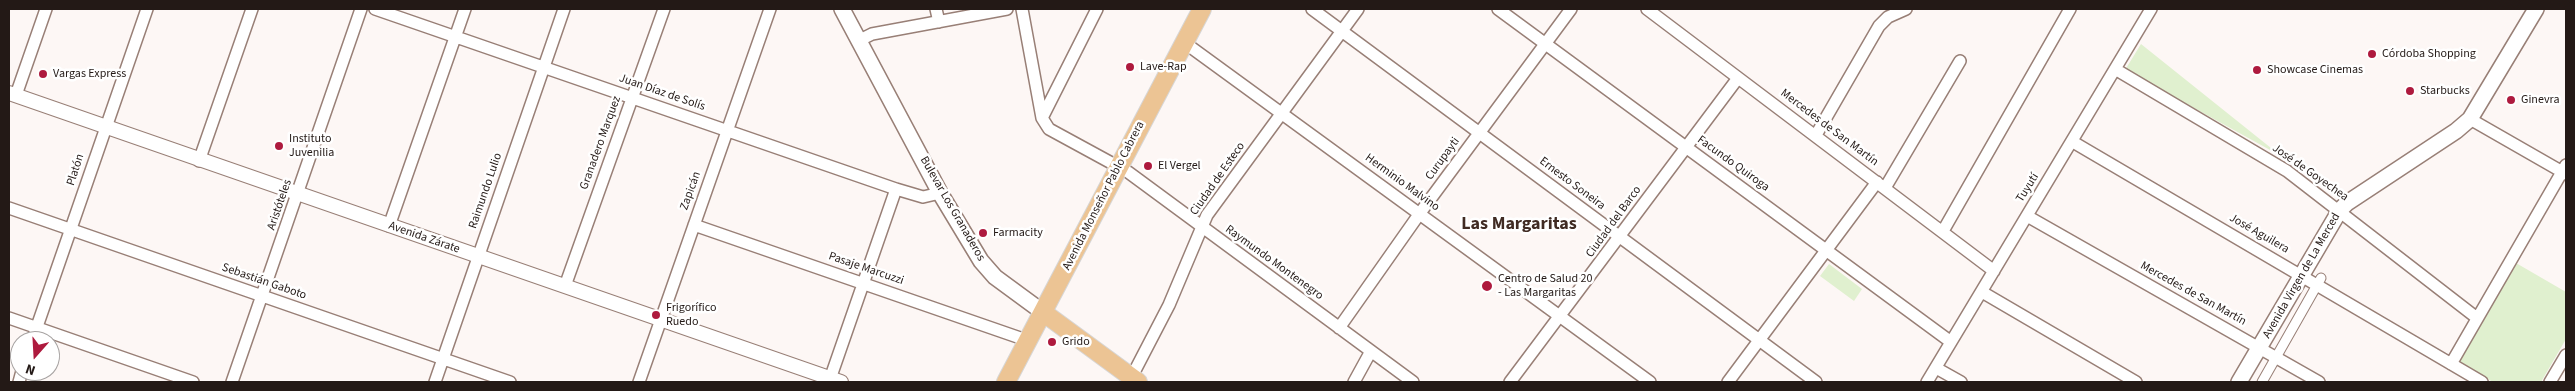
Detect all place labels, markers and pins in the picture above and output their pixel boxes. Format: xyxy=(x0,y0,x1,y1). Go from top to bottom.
place label: Córdoba Shopping xyxy=(2382,47,2476,61)
marker: Córdoba Shopping xyxy=(2366,48,2378,60)
place label: Lave-Rap xyxy=(1140,60,1187,74)
marker: Lave-Rap xyxy=(1124,61,1136,73)
place label: Showcase Cinemas xyxy=(2267,63,2363,77)
marker: Showcase Cinemas xyxy=(2251,64,2263,76)
place label: Vargas Express xyxy=(53,67,126,81)
marker: Vargas Express xyxy=(37,68,49,80)
place label: Starbucks xyxy=(2420,84,2470,98)
marker: Starbucks xyxy=(2404,85,2416,97)
place label: Ginevra xyxy=(2521,93,2559,107)
marker: Ginevra xyxy=(2505,94,2517,106)
place label: Instituto Juvenilia xyxy=(289,132,334,160)
marker: Instituto Juvenilia xyxy=(273,140,285,152)
place label: El Vergel xyxy=(1158,159,1201,173)
marker: El Vergel xyxy=(1142,160,1154,172)
place label: Farmacity xyxy=(993,226,1043,240)
marker: Farmacity xyxy=(977,227,989,239)
place label: Centro de Salud 20 - Las Margaritas xyxy=(1498,272,1592,300)
marker: Centro de Salud 20 - Las Margaritas xyxy=(1480,279,1494,293)
place label: Frigorífico Ruedo xyxy=(666,301,716,329)
marker: Frigorífico Ruedo xyxy=(650,309,662,321)
place label: Grido xyxy=(1062,335,1090,349)
marker: Grido xyxy=(1046,336,1058,348)

